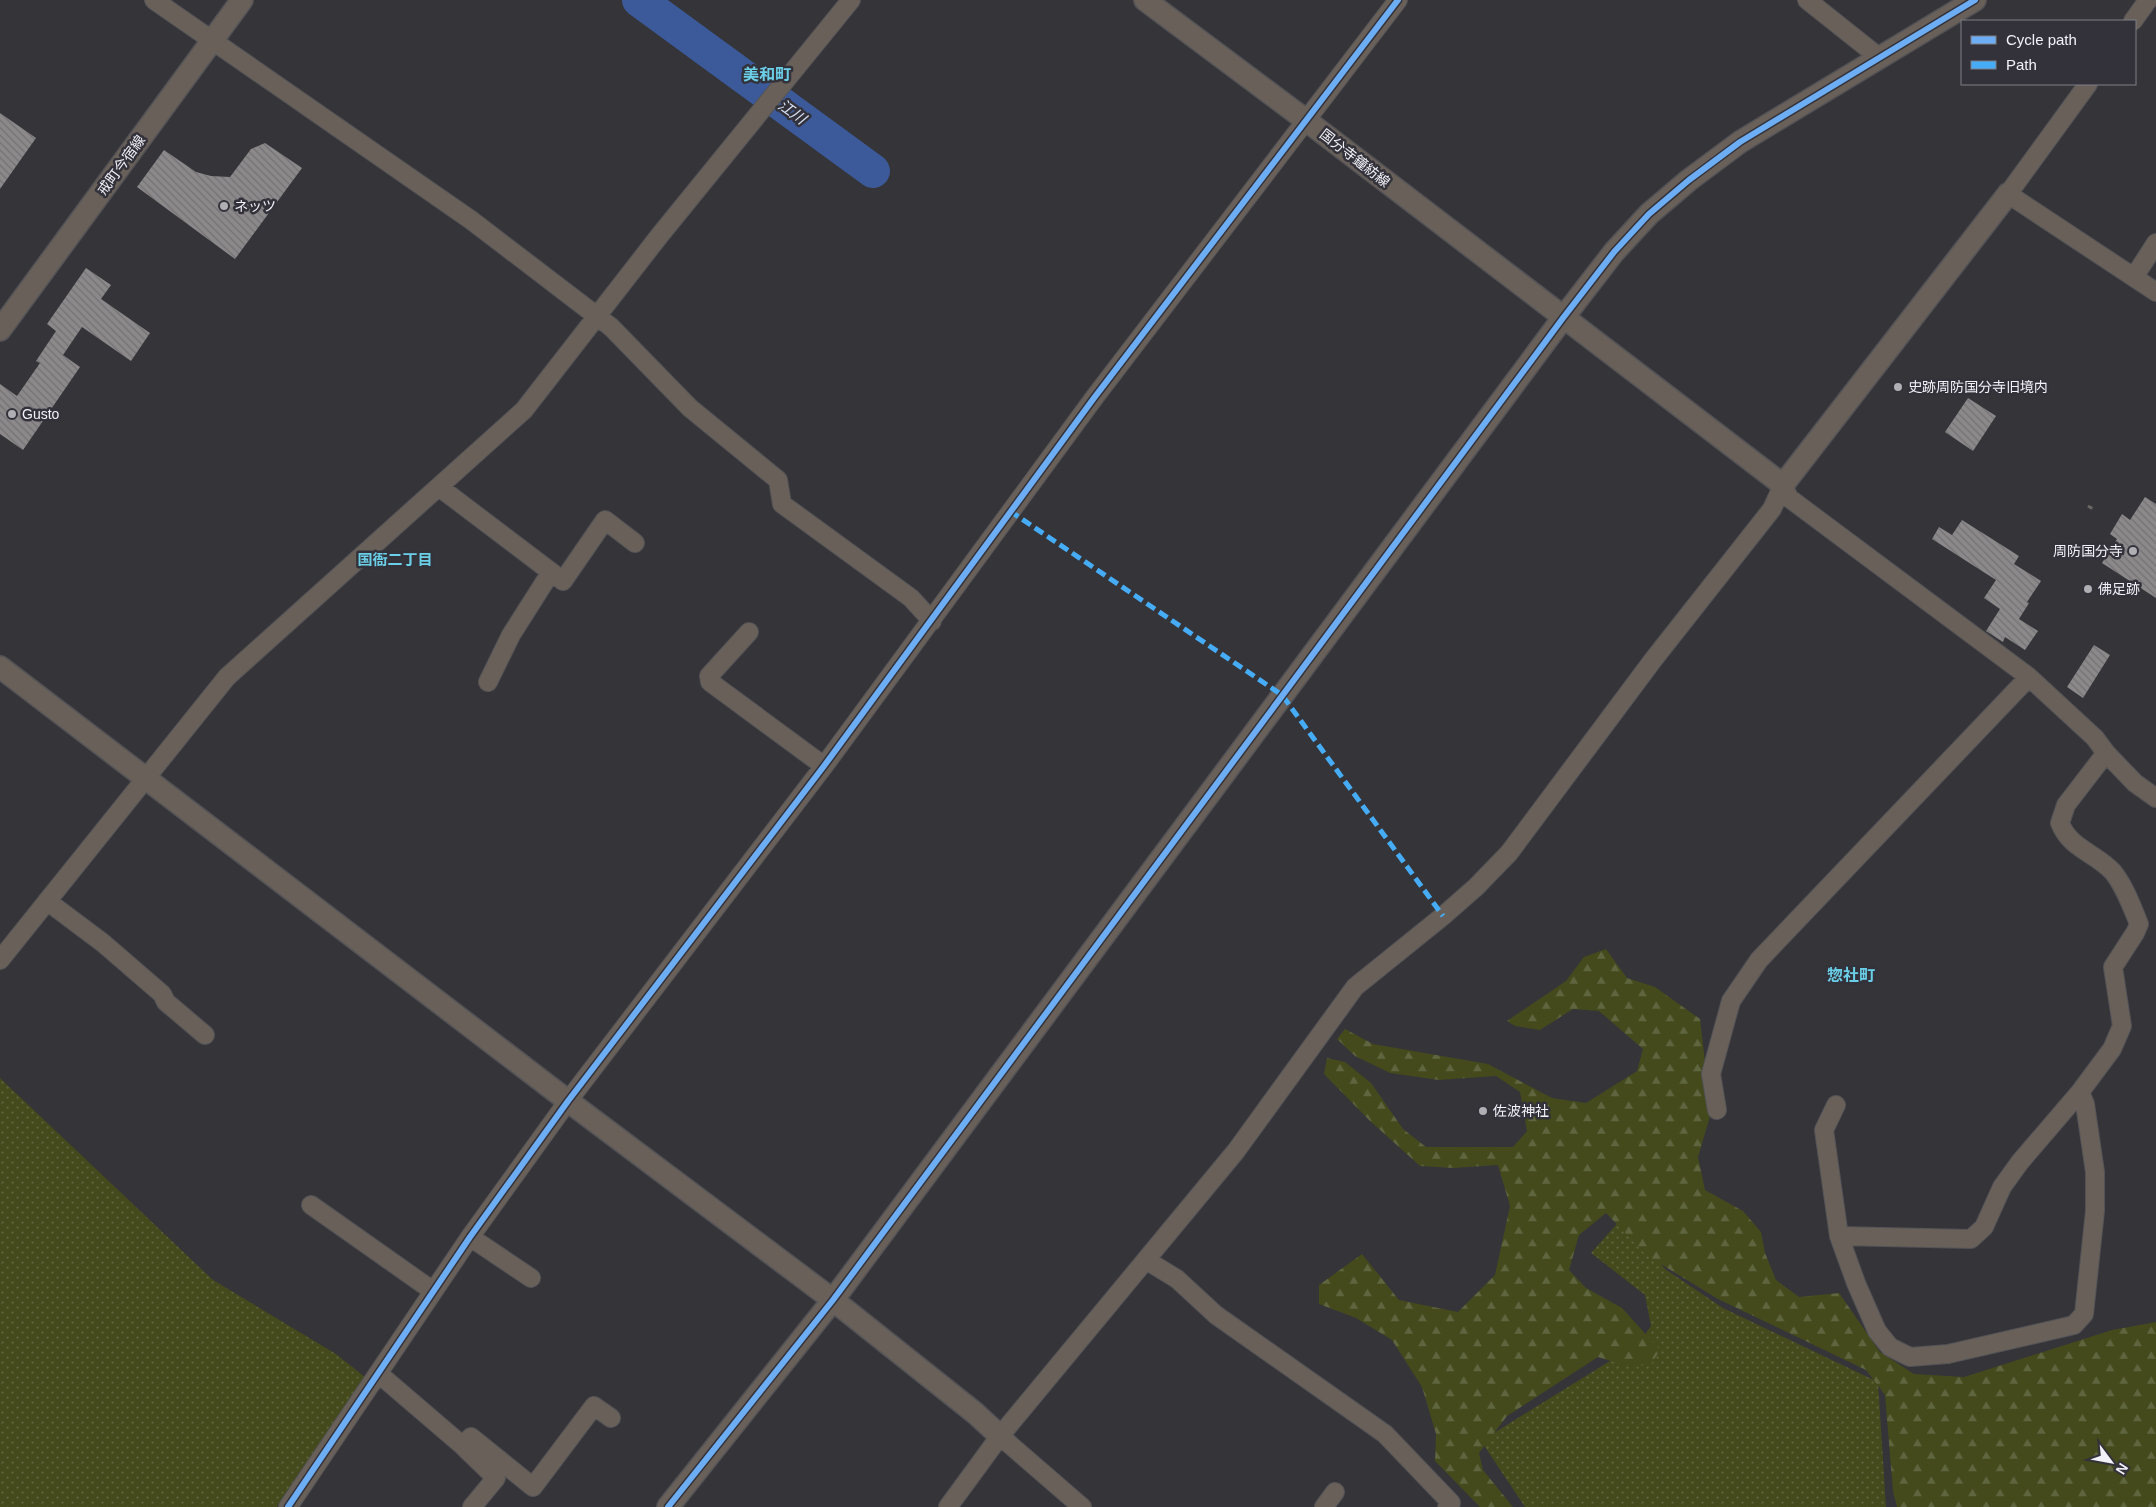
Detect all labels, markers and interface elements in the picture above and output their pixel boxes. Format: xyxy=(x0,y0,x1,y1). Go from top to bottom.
legend xyxy=(1961,20,2136,85)
text: Cycle path xyxy=(2006,31,2077,48)
text: Path xyxy=(2006,56,2037,73)
district label: 美和町 xyxy=(743,66,791,83)
water label: 江川 xyxy=(775,96,811,128)
street label: 国分寺鐘紡線 xyxy=(1317,126,1393,190)
street label: 戒町今宿線 xyxy=(94,132,148,198)
place label: ネッツ xyxy=(234,198,276,214)
marker: ネッツ xyxy=(218,200,230,212)
place label: 史跡周防国分寺旧境内 xyxy=(1908,379,2048,395)
marker: 史跡周防国分寺旧境内 xyxy=(1892,381,1904,393)
place label: Gusto xyxy=(22,406,60,422)
marker: Gusto xyxy=(6,408,18,420)
place label: 周防国分寺 xyxy=(2053,543,2123,559)
marker: 周防国分寺 xyxy=(2127,545,2139,557)
district label: 国衙二丁目 xyxy=(357,551,433,568)
place label: 佛足跡 xyxy=(2098,581,2140,597)
marker: 佛足跡 xyxy=(2082,583,2094,595)
district label: 惣社町 xyxy=(1827,966,1875,984)
place label: 佐波神社 xyxy=(1493,1103,1549,1119)
marker: 佐波神社 xyxy=(1477,1105,1489,1117)
north arrow xyxy=(2086,1437,2136,1487)
text: N xyxy=(2113,1460,2131,1477)

